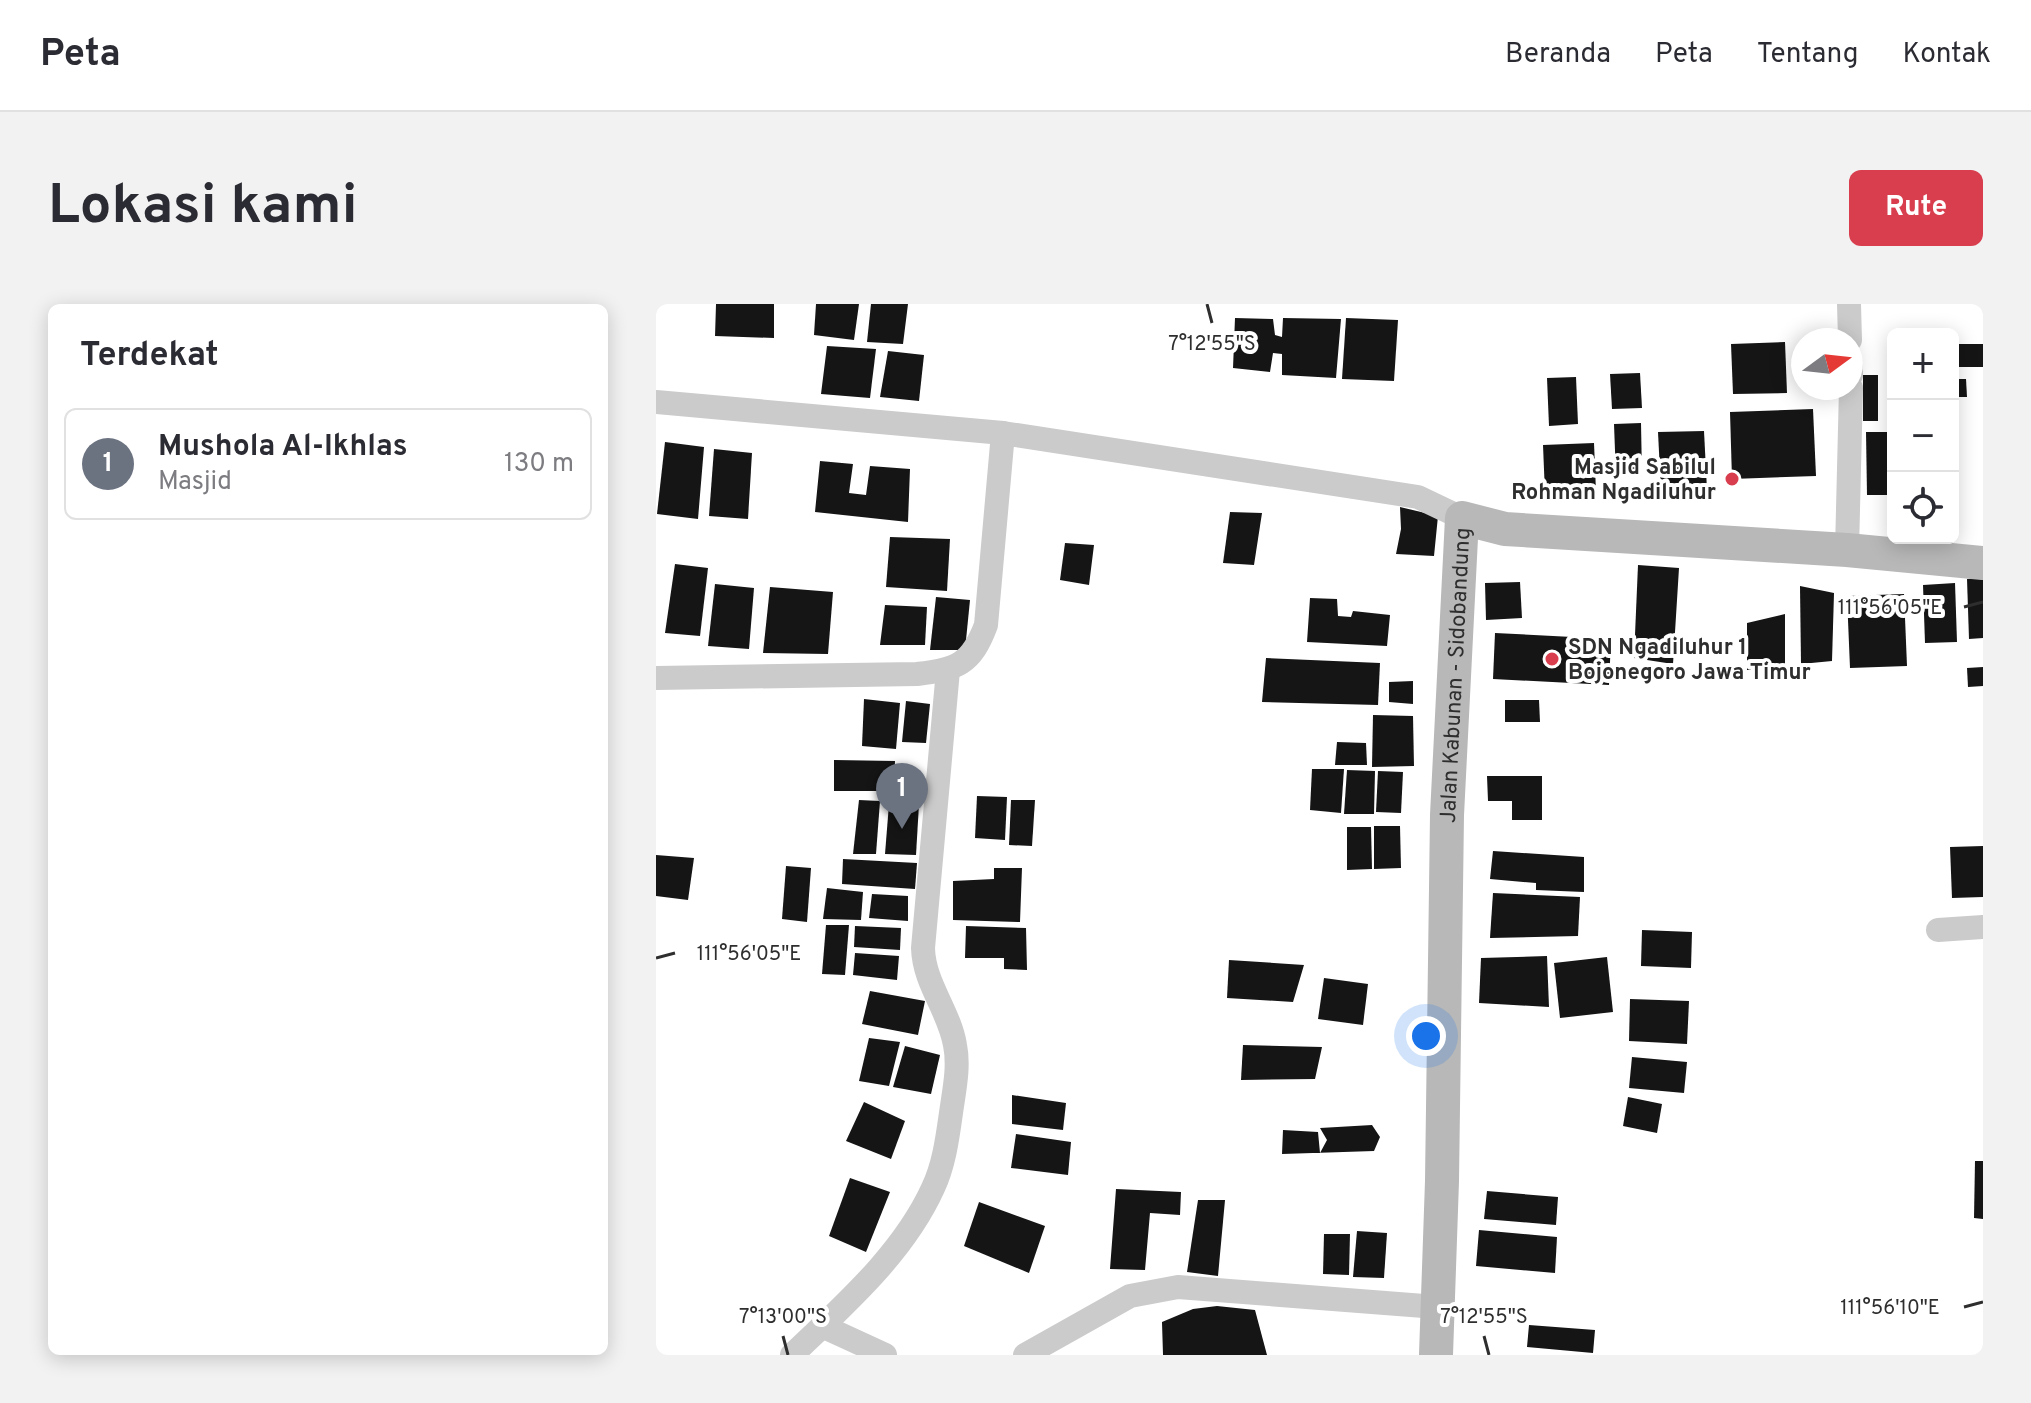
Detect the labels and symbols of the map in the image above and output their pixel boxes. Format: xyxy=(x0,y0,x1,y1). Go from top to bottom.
north arrow xyxy=(1791,328,1863,400)
text: 7°12'55"S xyxy=(1168,332,1256,358)
place label: Masjid Sabilul Rohman Ngadiluhur xyxy=(1511,455,1716,507)
marker: Masjid Sabilul Rohman Ngadiluhur xyxy=(1723,470,1741,488)
street label: Jalan Kabunan - Sidobandung xyxy=(1436,527,1478,823)
text: 111°56'05"E xyxy=(1838,596,1942,622)
place label: SDN Ngadiluhur 1 Bojonegoro Jawa Timur xyxy=(1568,635,1811,687)
marker: SDN Ngadiluhur 1 Bojonegoro Jawa Timur xyxy=(1543,650,1561,668)
pin: 1 xyxy=(876,763,928,829)
text: 111°56'05"E xyxy=(697,942,801,968)
your location xyxy=(1406,1016,1446,1056)
text: 111°56'10"E xyxy=(1840,1296,1940,1322)
text: 7°13'00"S xyxy=(739,1305,827,1331)
text: 7°12'55"S xyxy=(1440,1305,1528,1331)

